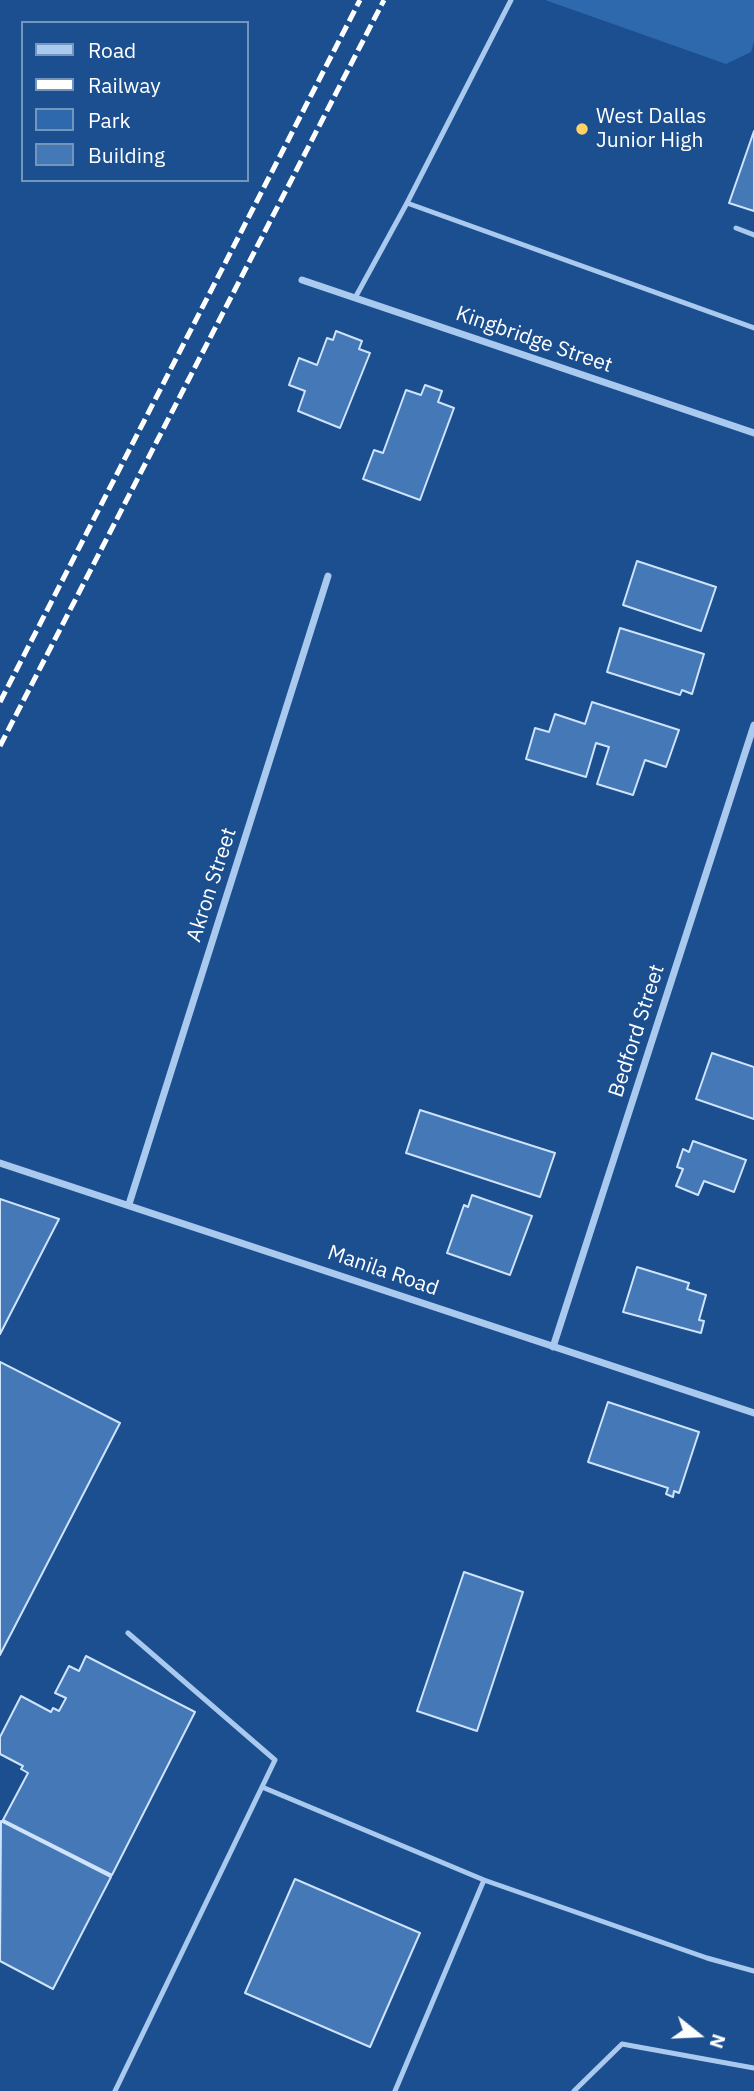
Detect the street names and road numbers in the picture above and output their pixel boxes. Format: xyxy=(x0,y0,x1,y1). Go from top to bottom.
street label: Kingbridge Street xyxy=(452,301,616,379)
street label: Akron Street xyxy=(182,825,242,945)
street label: Bedford Street xyxy=(604,961,670,1101)
street label: Manila Road xyxy=(324,1240,442,1302)

